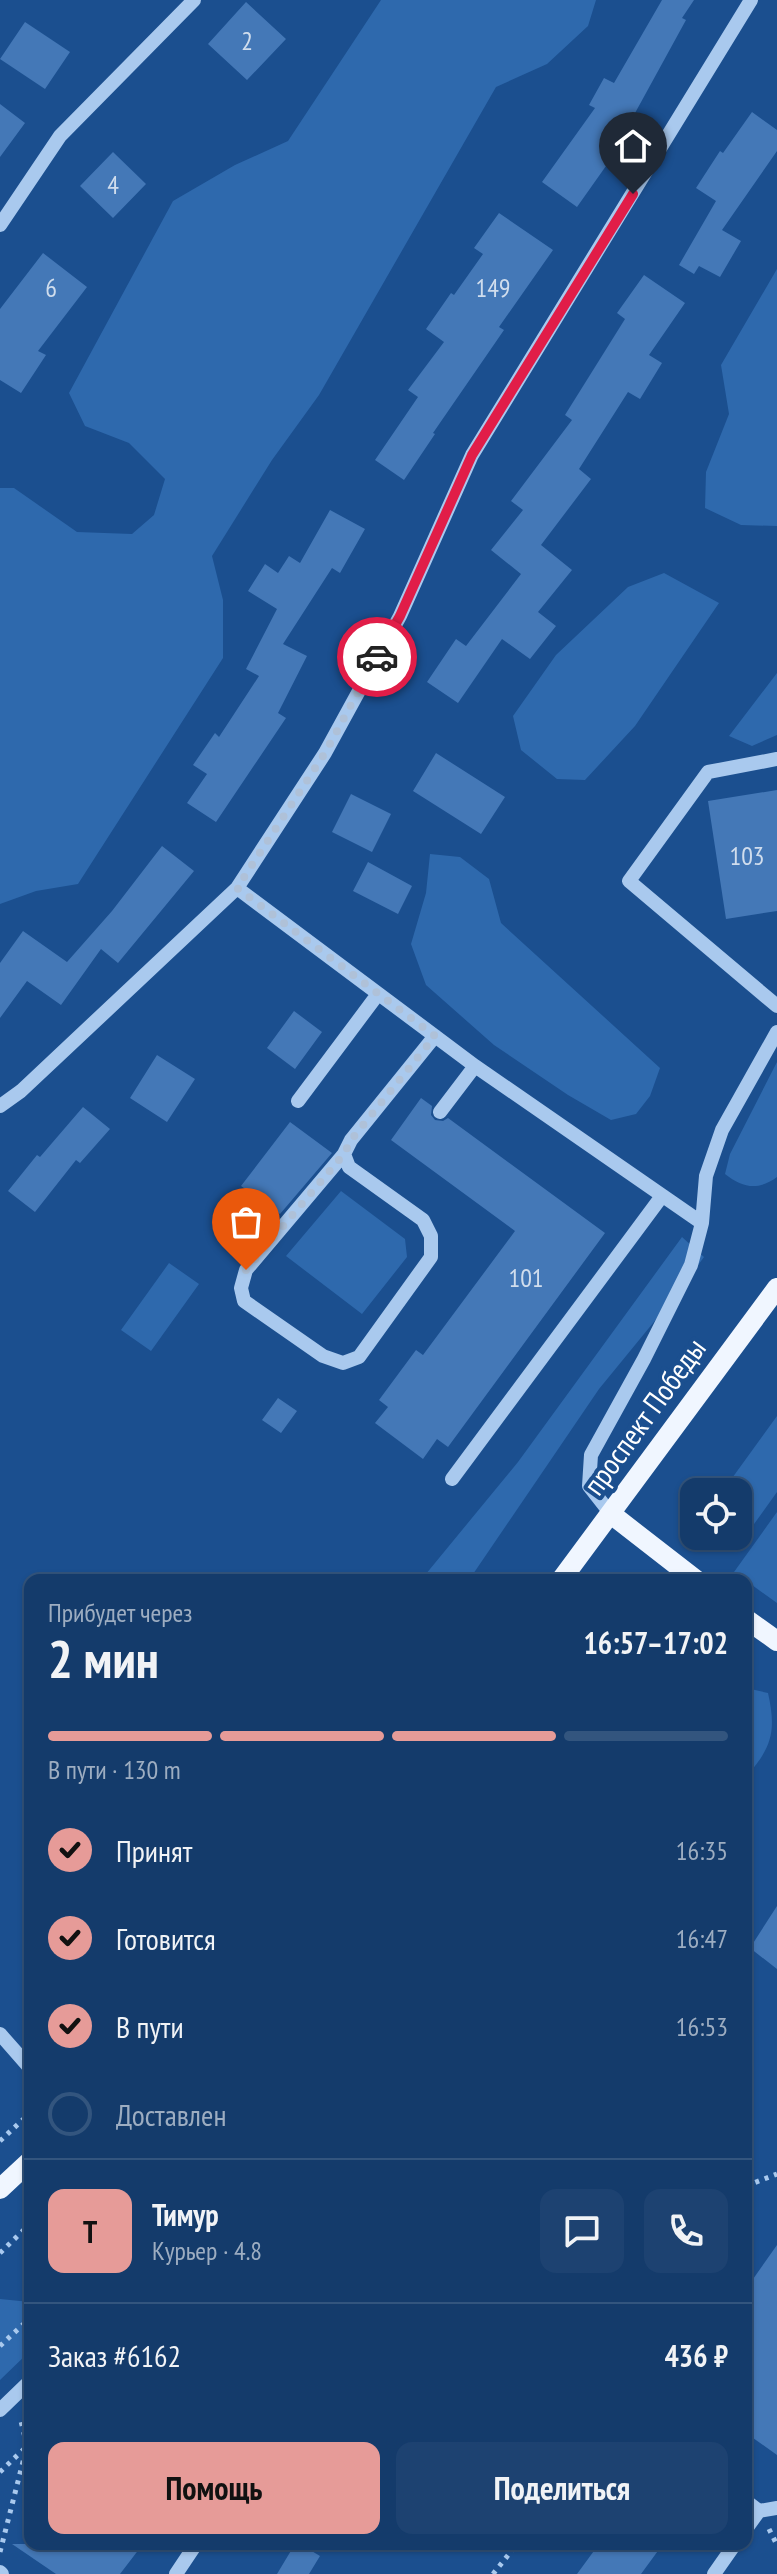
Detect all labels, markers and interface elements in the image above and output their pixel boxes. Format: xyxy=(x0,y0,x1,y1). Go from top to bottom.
house number: 2 xyxy=(241,24,253,57)
pin xyxy=(599,112,667,194)
icon: home xyxy=(611,124,655,168)
house number: 4 xyxy=(107,168,119,201)
house number: 6 xyxy=(45,271,57,304)
house number: 149 xyxy=(475,271,511,304)
courier xyxy=(337,617,417,697)
icon: car xyxy=(355,635,399,679)
house number: 103 xyxy=(729,839,765,872)
pin xyxy=(212,1188,280,1270)
icon: bag xyxy=(224,1200,268,1244)
house number: 101 xyxy=(508,1261,544,1294)
street label: проспект Победы xyxy=(574,1330,714,1502)
map controls xyxy=(680,1478,752,1550)
button: locate xyxy=(680,1478,752,1550)
text: Прибудет через xyxy=(48,1596,192,1629)
text: 16:57–17:02 xyxy=(584,1623,728,1662)
text: 2 мин xyxy=(48,1625,159,1692)
text: В пути · 130 m xyxy=(48,1753,181,1786)
icon: check xyxy=(48,1828,92,1872)
text: Принят xyxy=(116,1831,192,1870)
text: 16:35 xyxy=(676,1834,728,1867)
icon: check xyxy=(48,1916,92,1960)
text: Готовится xyxy=(116,1919,216,1958)
text: 16:47 xyxy=(676,1922,728,1955)
icon: check xyxy=(48,2004,92,2048)
text: В пути xyxy=(116,2007,184,2046)
text: 16:53 xyxy=(676,2010,728,2043)
text: Доставлен xyxy=(116,2095,226,2134)
button: chat xyxy=(540,2189,624,2273)
button: phone xyxy=(644,2189,728,2273)
text: Тимур xyxy=(152,2195,219,2234)
text: Т xyxy=(83,2212,97,2251)
text: Курьер · 4.8 xyxy=(152,2234,262,2267)
text: Заказ #6162 xyxy=(48,2336,181,2375)
text: 436 ₽ xyxy=(664,2336,728,2375)
button: Помощь xyxy=(48,2442,380,2534)
button: Поделиться xyxy=(396,2442,728,2534)

